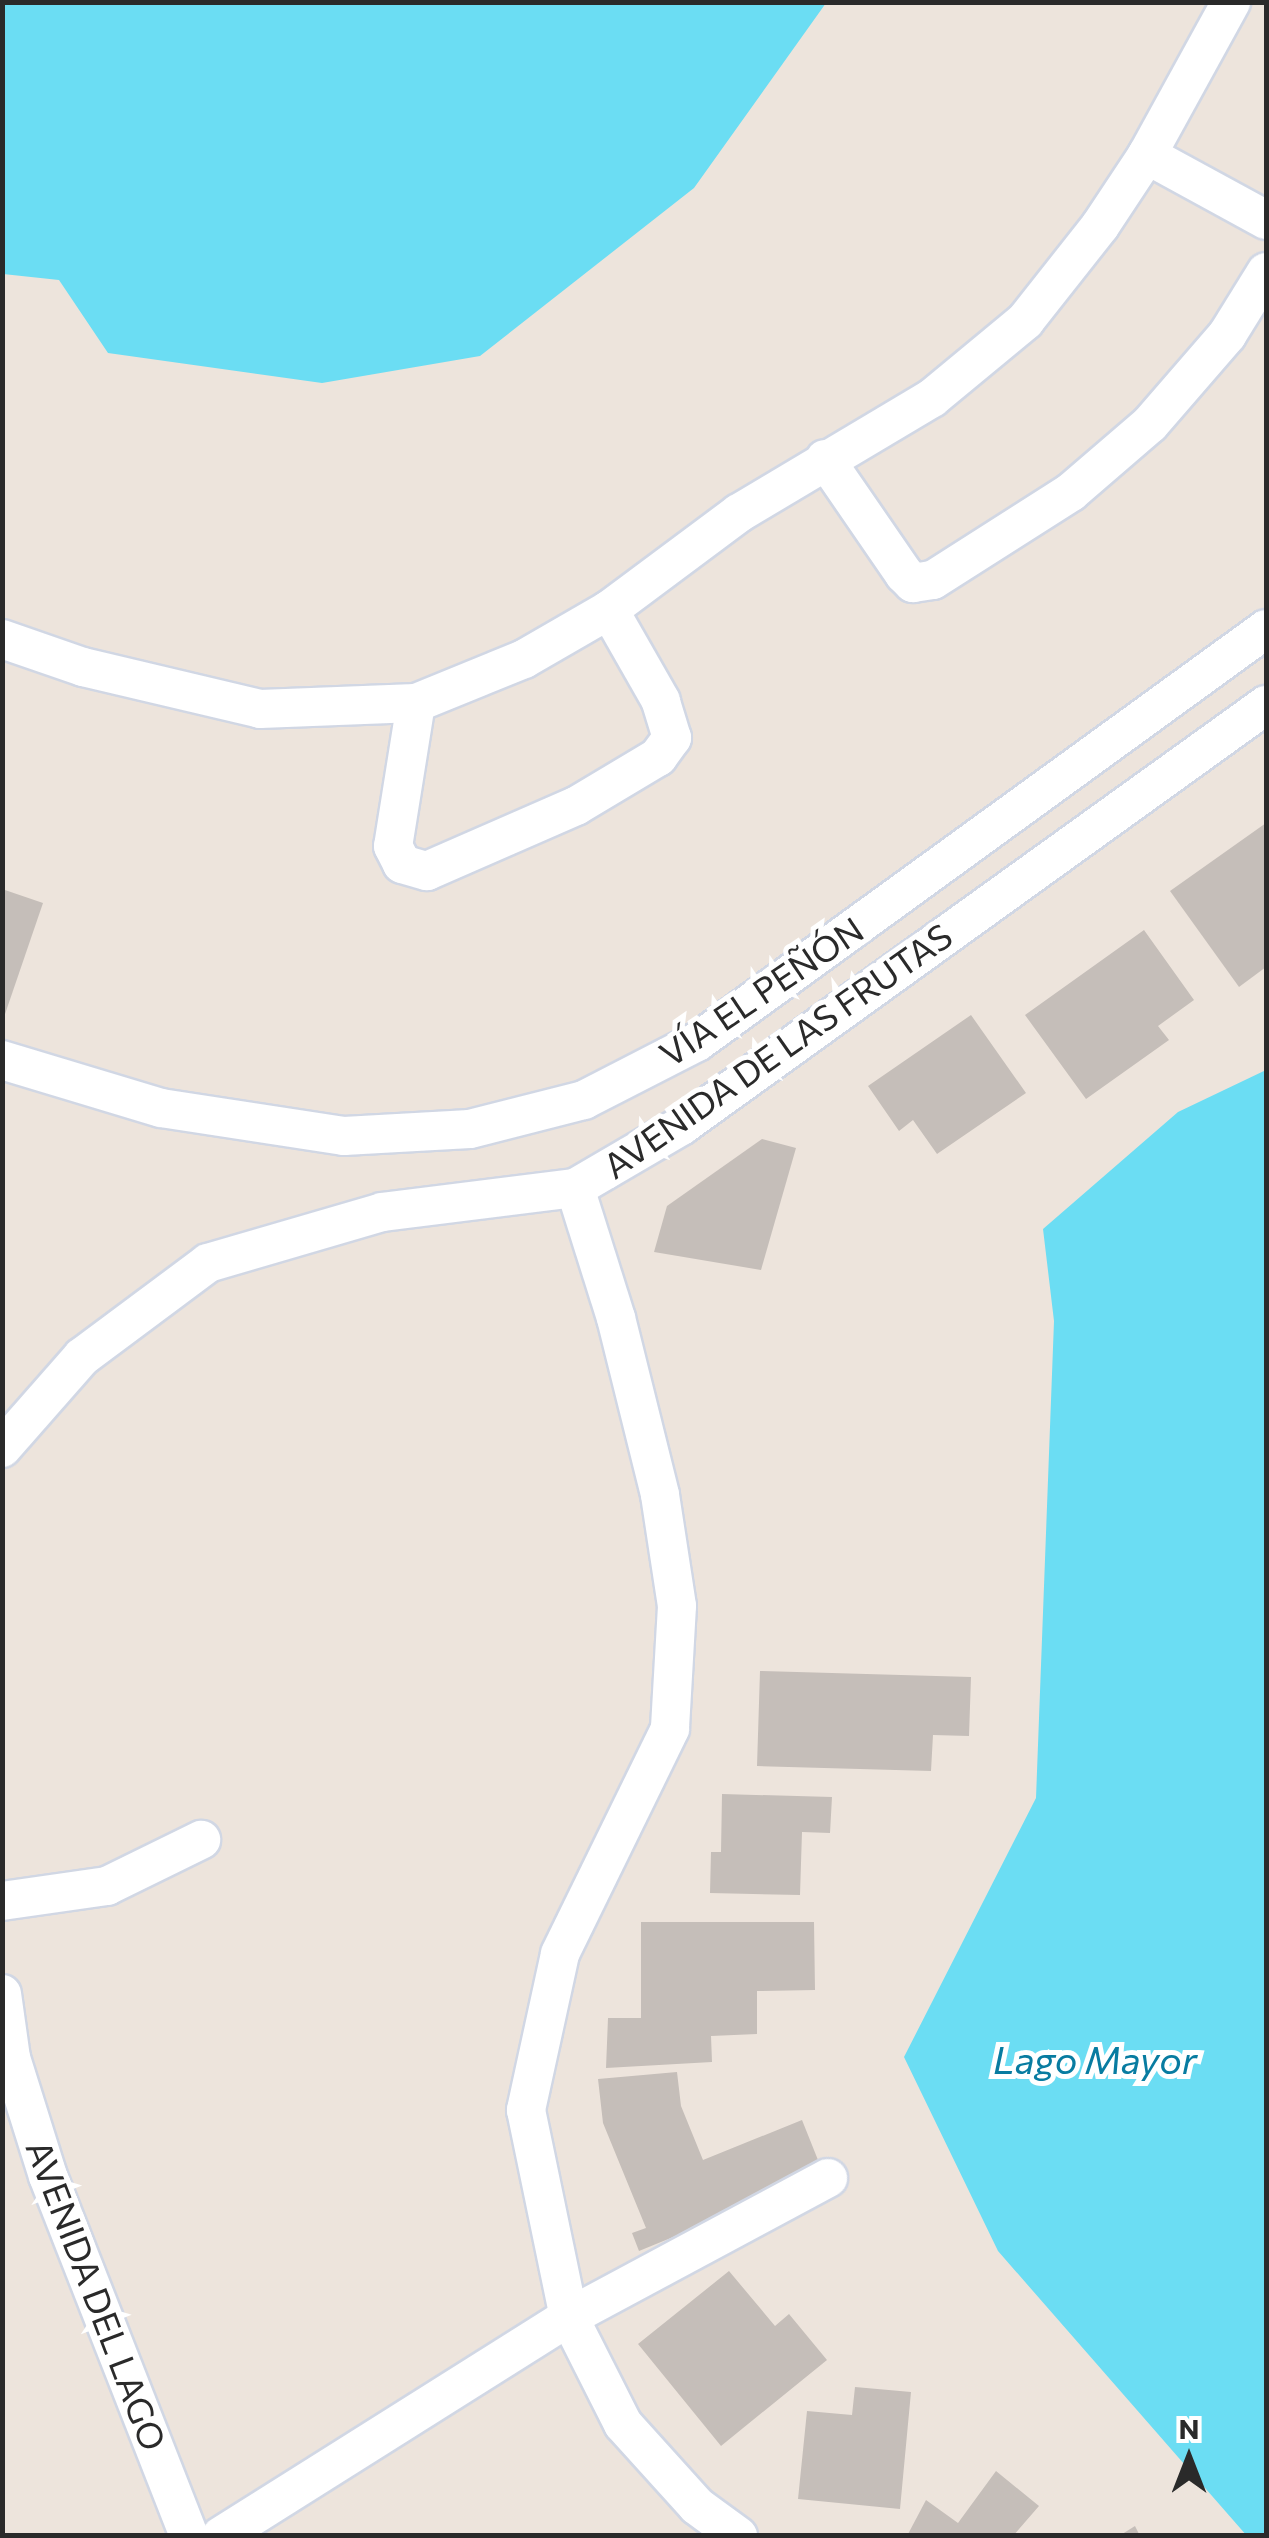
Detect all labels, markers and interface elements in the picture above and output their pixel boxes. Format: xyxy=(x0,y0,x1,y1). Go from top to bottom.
street label: VÍA EL PEÑÓN xyxy=(651,908,871,1074)
street label: AVENIDA DE LAS FRUTAS xyxy=(595,914,959,1186)
water label: Lago Mayor xyxy=(993,2036,1197,2082)
street label: AVENIDA DEL LAGO xyxy=(18,2134,176,2456)
north arrow xyxy=(1139,2408,1239,2508)
text: N xyxy=(1179,2411,1200,2445)

